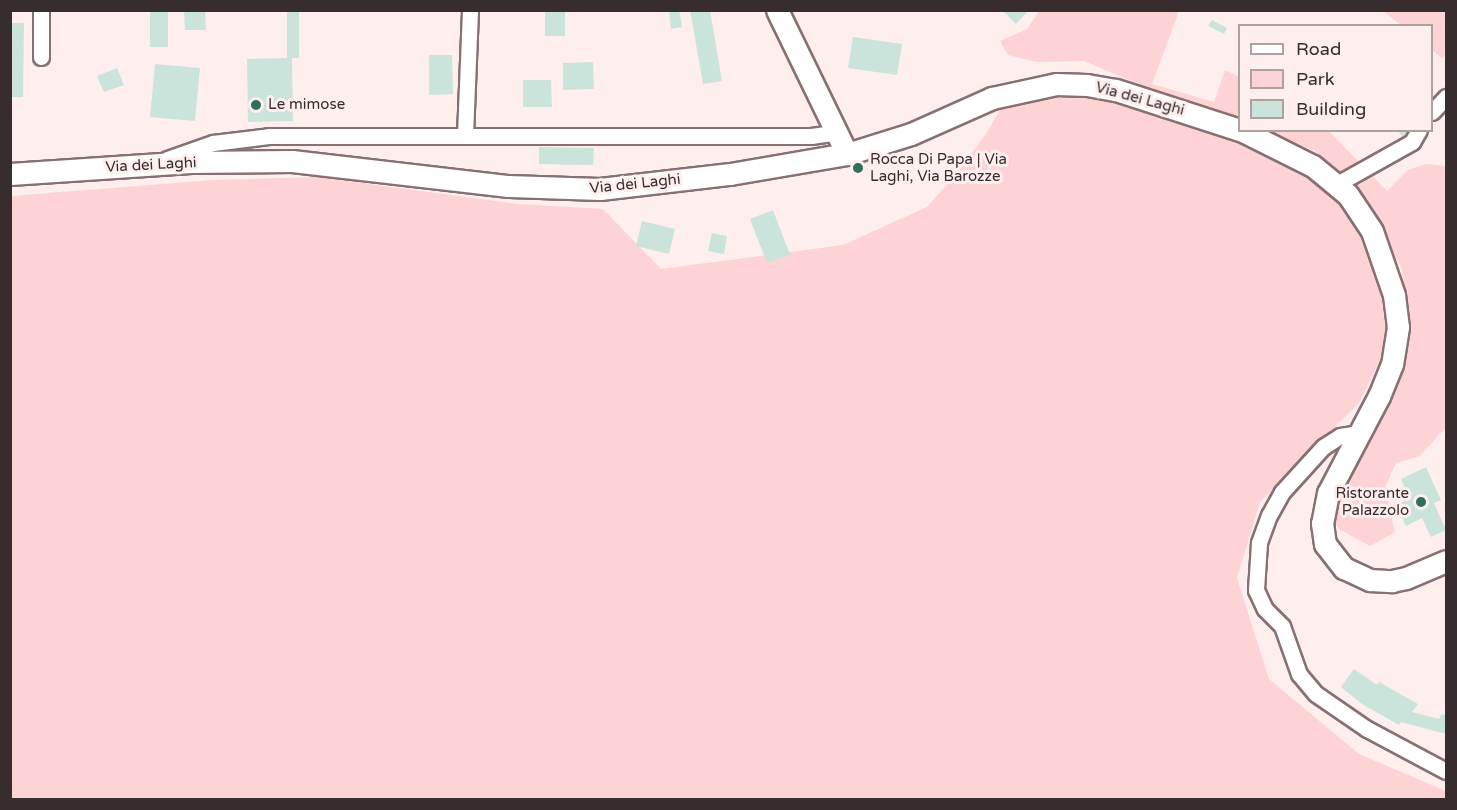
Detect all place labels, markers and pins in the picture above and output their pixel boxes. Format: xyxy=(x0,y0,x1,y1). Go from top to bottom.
place label: Le mimose xyxy=(268,96,345,114)
marker: Le mimose xyxy=(249,98,263,112)
place label: Rocca Di Papa | Via Laghi, Via Barozze xyxy=(870,150,1007,185)
marker: Rocca Di Papa | Via Laghi, Via Barozze xyxy=(851,161,865,175)
place label: Ristorante Palazzolo xyxy=(1335,484,1409,519)
marker: Ristorante Palazzolo xyxy=(1414,495,1428,509)

